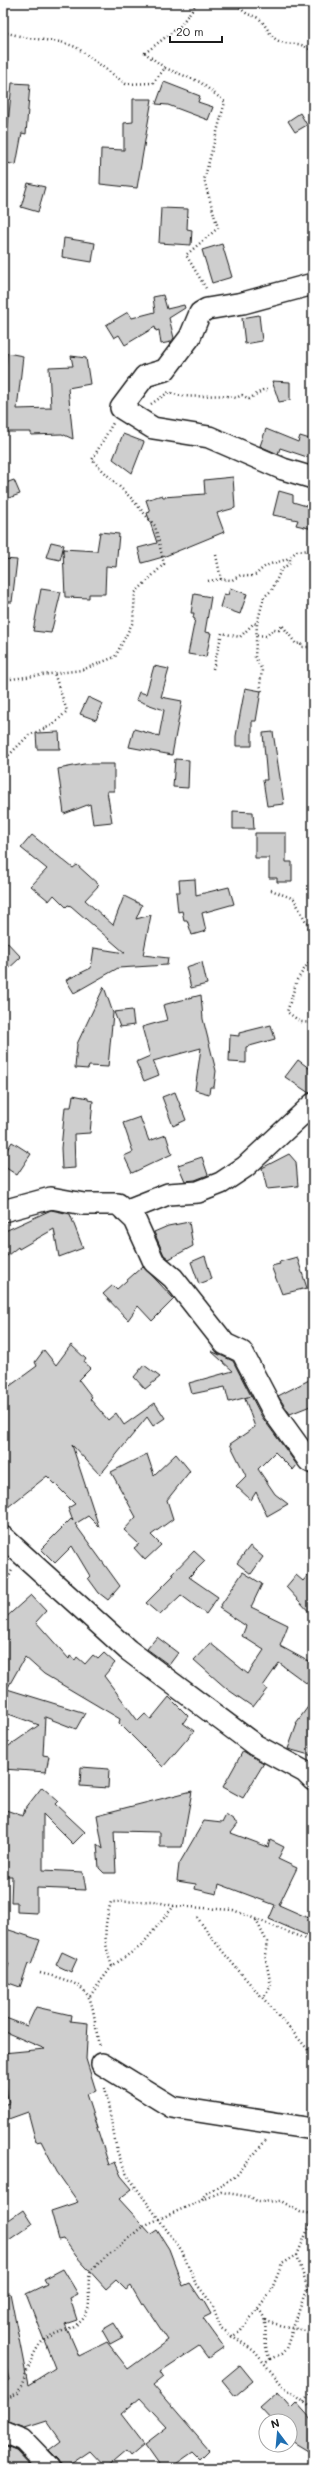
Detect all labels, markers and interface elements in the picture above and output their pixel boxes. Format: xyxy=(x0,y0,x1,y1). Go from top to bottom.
scale bar xyxy=(170,18,222,44)
text: 20 m xyxy=(176,23,204,39)
north arrow xyxy=(258,2413,298,2453)
text: N xyxy=(269,2415,281,2431)

